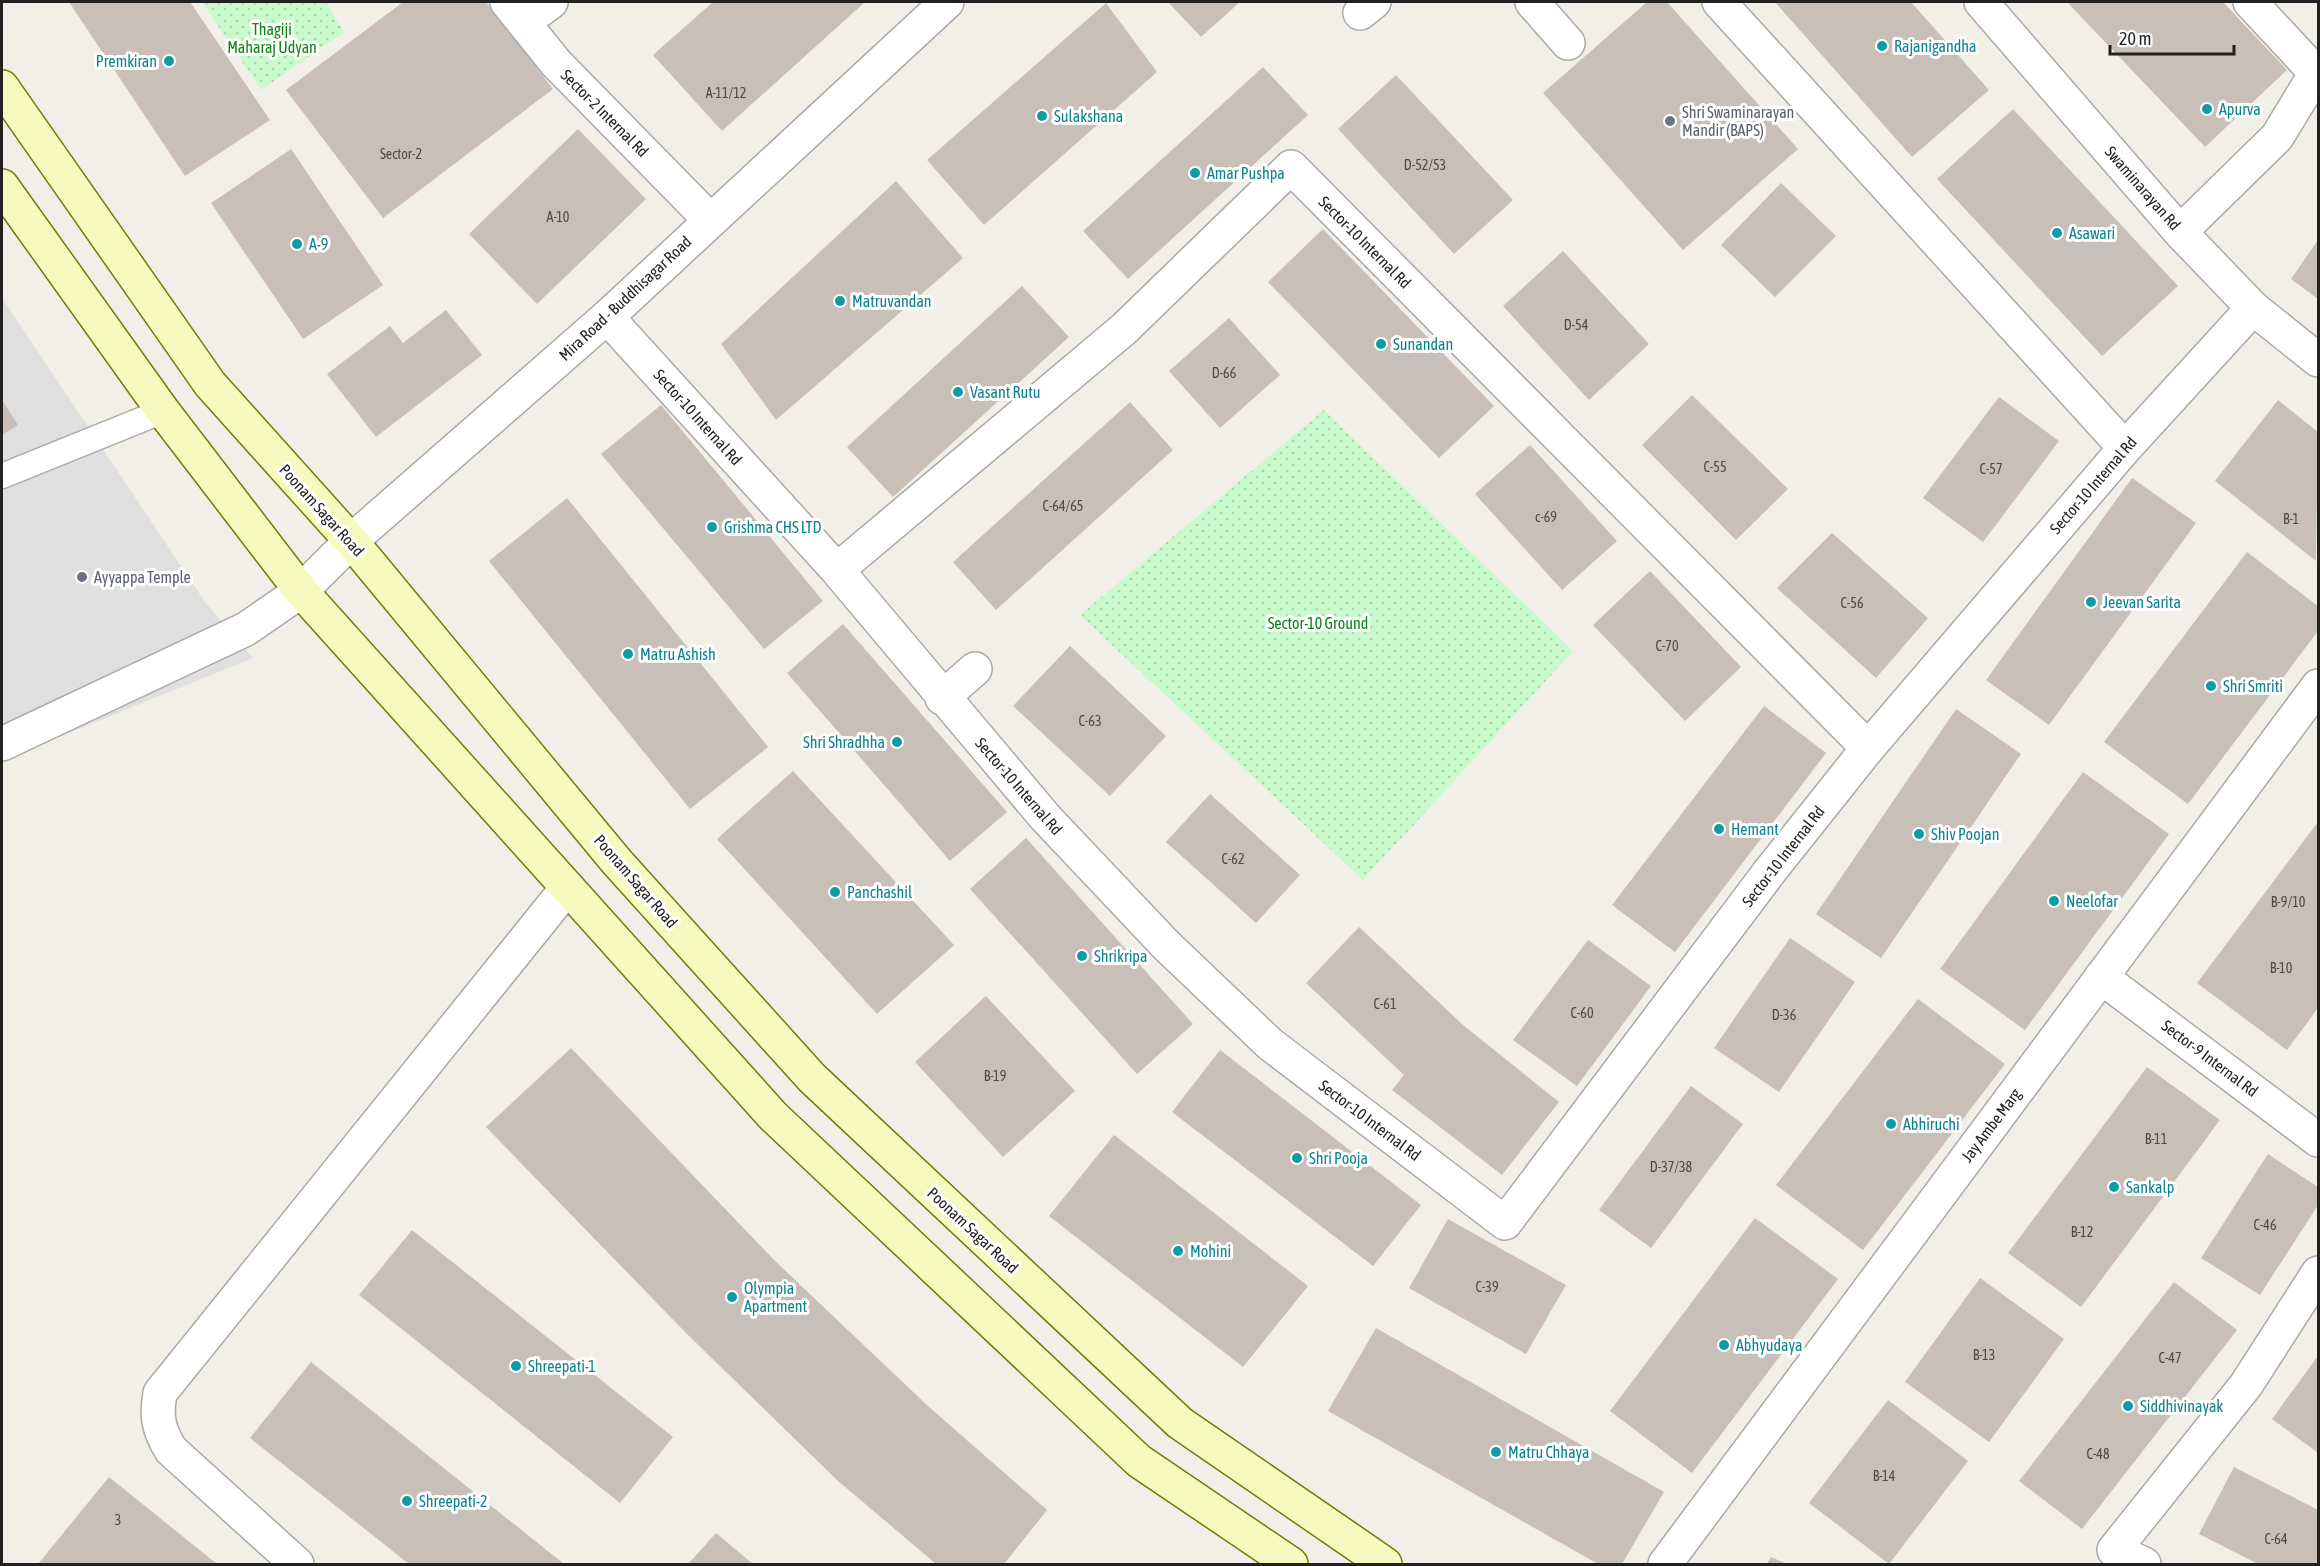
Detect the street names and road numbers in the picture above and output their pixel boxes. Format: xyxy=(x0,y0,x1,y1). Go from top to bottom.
street label: Sector-2 Internal Rd xyxy=(558,66,652,160)
street label: Swaminarayan Rd xyxy=(2101,142,2184,234)
street label: Sector-10 Internal Rd xyxy=(1315,192,1415,292)
street label: Mira Road - Buddhisagar Road xyxy=(555,232,695,365)
street label: Sector-10 Internal Rd xyxy=(650,365,746,469)
street label: Sector-10 Internal Rd xyxy=(2046,433,2140,537)
street label: Poonam Sagar Road xyxy=(275,460,368,560)
street label: Sector-10 Internal Rd xyxy=(972,734,1066,838)
street label: Sector-10 Internal Rd xyxy=(1738,802,1828,910)
street label: Poonam Sagar Road xyxy=(590,831,681,932)
street label: Sector-9 Internal Rd xyxy=(2158,1016,2262,1100)
street label: Sector-10 Internal Rd xyxy=(1316,1076,1424,1164)
street label: Jay Ambe Marg xyxy=(1958,1085,2025,1166)
street label: Poonam Sagar Road xyxy=(923,1183,1022,1277)

